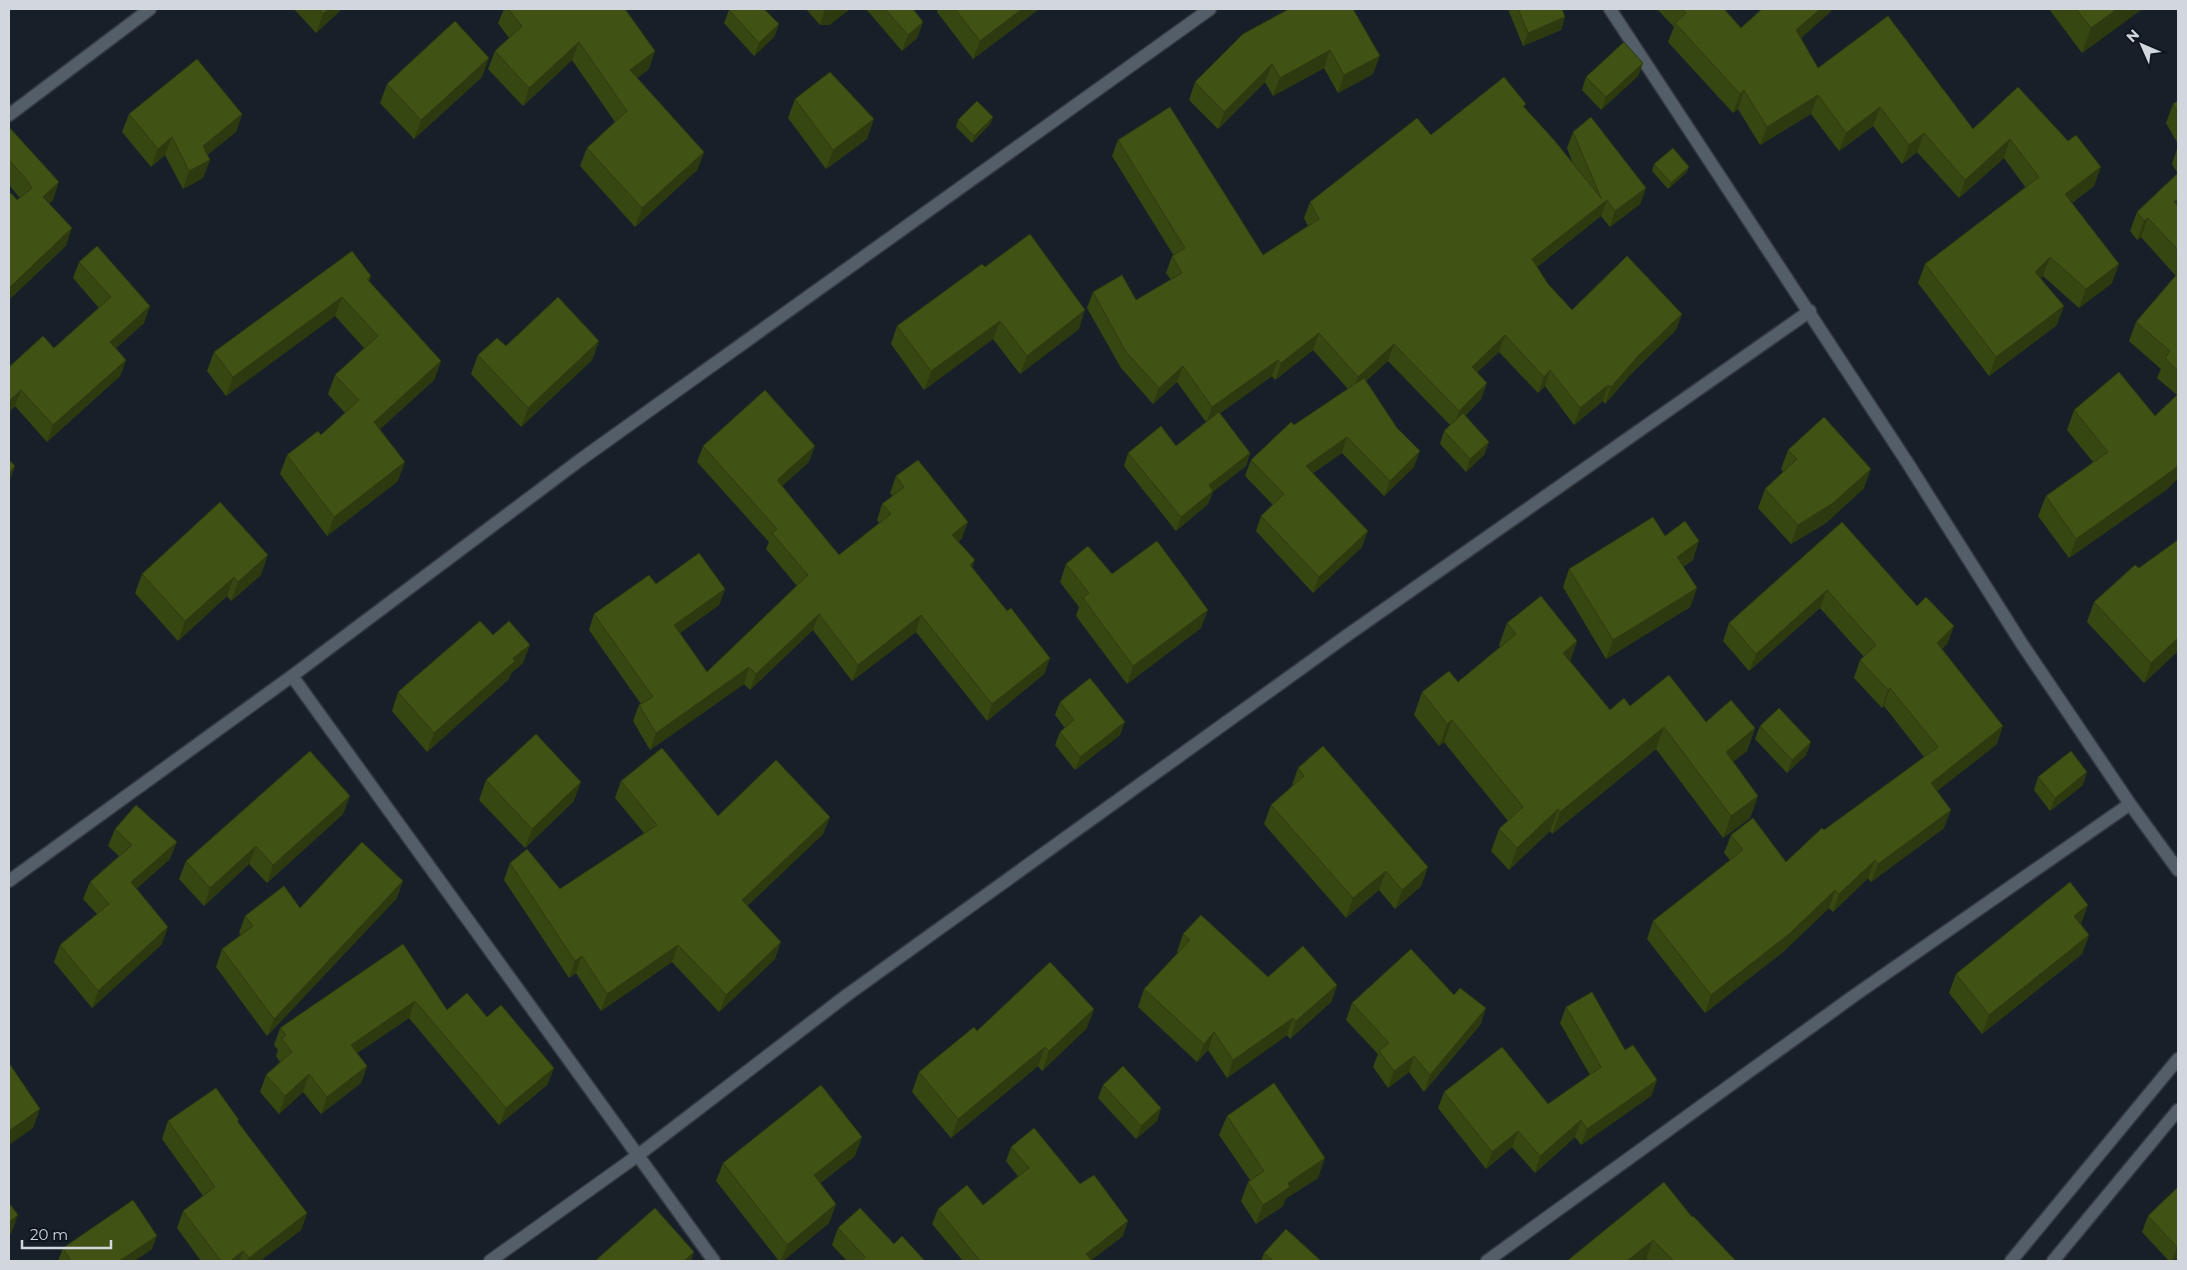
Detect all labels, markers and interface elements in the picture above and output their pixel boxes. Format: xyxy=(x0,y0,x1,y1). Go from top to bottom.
north arrow xyxy=(2117,20,2167,70)
text: N xyxy=(2122,25,2143,46)
scale bar xyxy=(22,1218,111,1250)
text: 20 m xyxy=(30,1225,68,1244)

